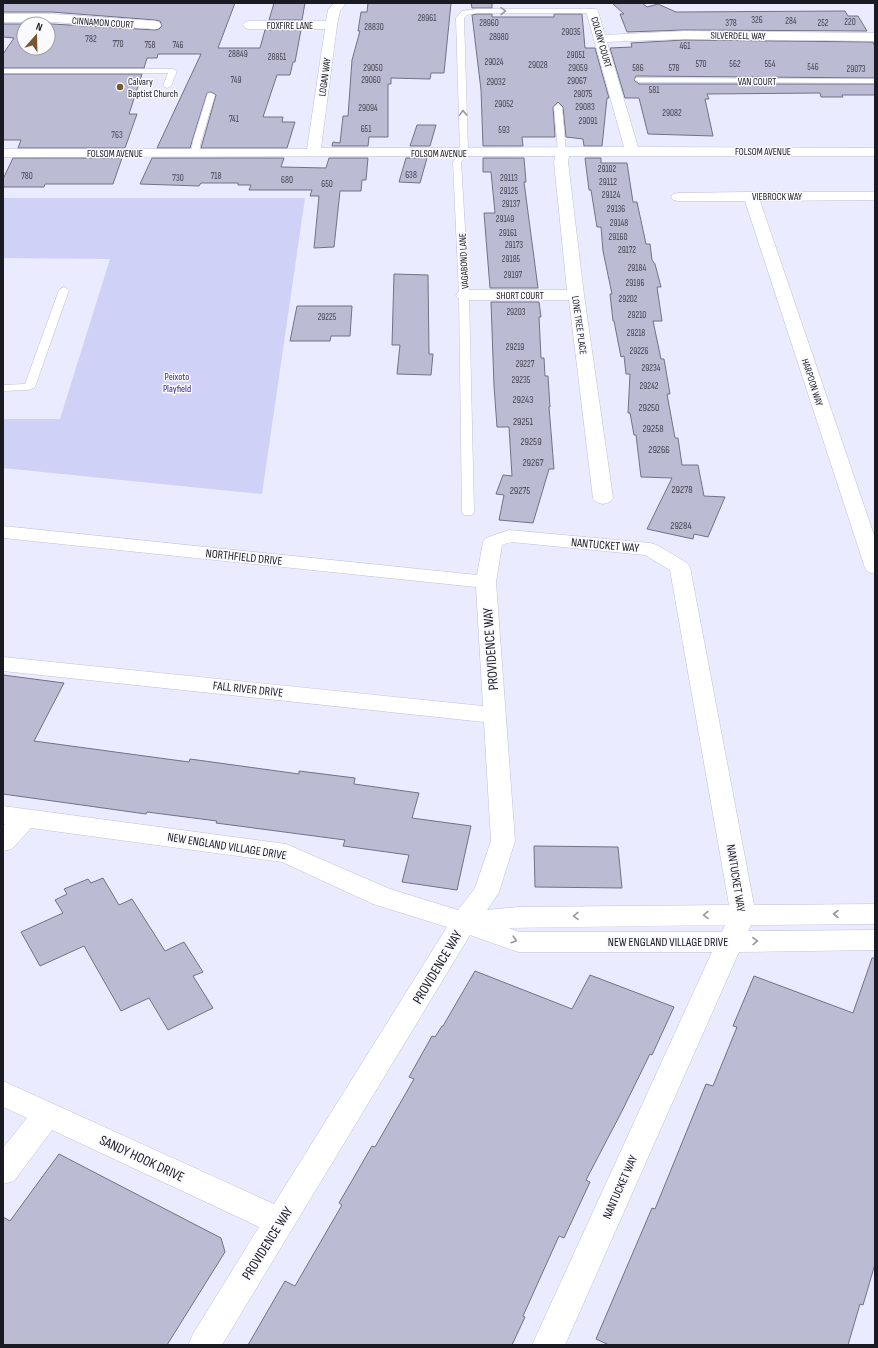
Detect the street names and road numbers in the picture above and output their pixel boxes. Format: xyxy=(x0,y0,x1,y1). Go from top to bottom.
street label: CINNAMON COURT xyxy=(72,15,134,31)
street label: COLONY COURT xyxy=(588,16,614,69)
street label: FOXFIRE LANE xyxy=(267,20,313,32)
street label: SILVERDELL WAY xyxy=(710,30,766,42)
street label: LOGAN WAY xyxy=(316,56,334,97)
street label: VAN COURT xyxy=(738,76,776,88)
street label: FOLSOM AVENUE xyxy=(735,146,791,158)
street label: FOLSOM AVENUE xyxy=(87,148,143,160)
street label: FOLSOM AVENUE xyxy=(411,148,467,160)
street label: VIEBROCK WAY xyxy=(752,191,803,203)
street label: VAGABOND LANE xyxy=(457,233,471,289)
street label: SHORT COURT xyxy=(496,290,544,302)
street label: LONE TREE PLACE xyxy=(569,295,589,355)
street label: HARPOON WAY xyxy=(799,357,826,408)
street label: NANTUCKET WAY xyxy=(570,535,640,556)
street label: NORTHFIELD DRIVE xyxy=(205,546,283,569)
street label: PROVIDENCE WAY xyxy=(479,607,502,691)
street label: FALL RIVER DRIVE xyxy=(212,678,284,701)
street label: NEW ENGLAND VILLAGE DRIVE xyxy=(166,830,288,863)
street label: NANTUCKET WAY xyxy=(723,843,748,913)
street label: PROVIDENCE WAY xyxy=(409,927,466,1007)
street label: NEW ENGLAND VILLAGE DRIVE xyxy=(608,935,728,950)
street label: SANDY HOOK DRIVE xyxy=(97,1131,187,1186)
street label: NANTUCKET WAY xyxy=(600,1153,641,1221)
street label: PROVIDENCE WAY xyxy=(238,1204,297,1283)

